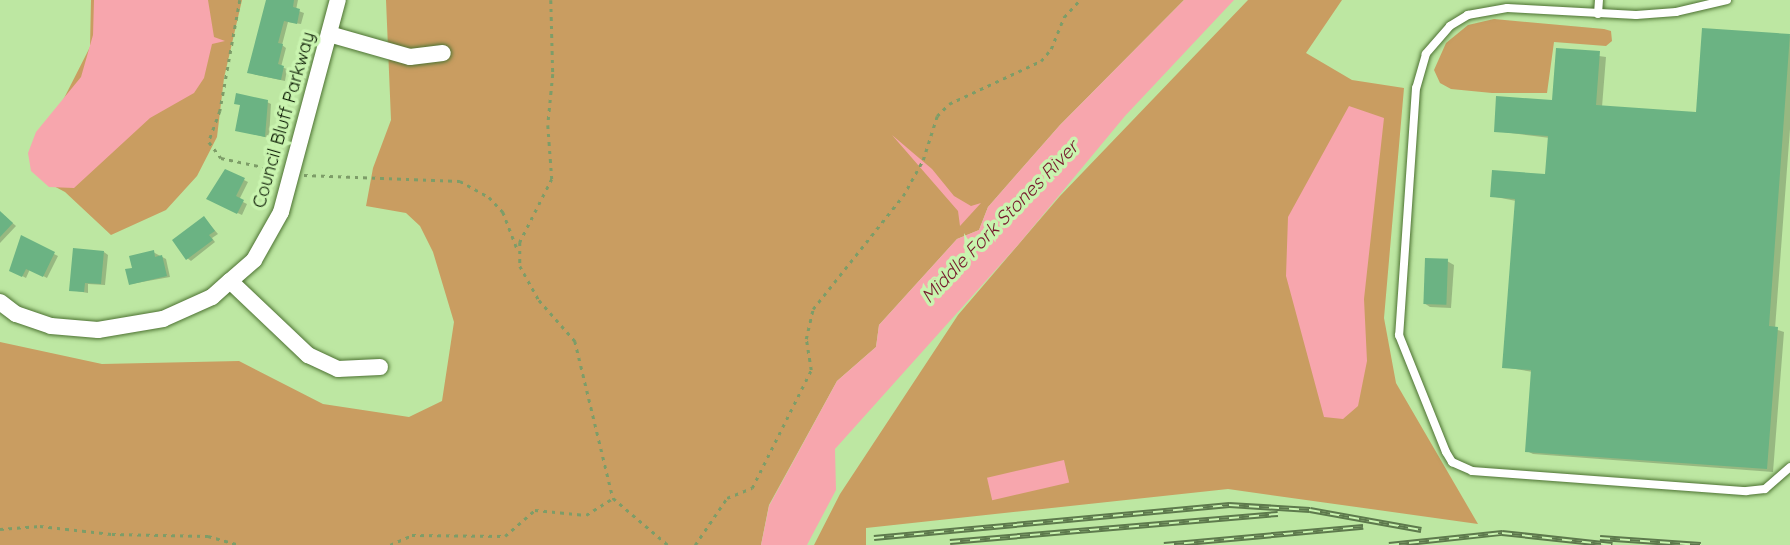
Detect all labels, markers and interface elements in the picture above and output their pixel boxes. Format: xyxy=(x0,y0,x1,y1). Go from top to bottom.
street label: Council Bluff Parkway xyxy=(249,29,319,211)
water label: Middle Fork Stones River xyxy=(917,136,1083,308)

